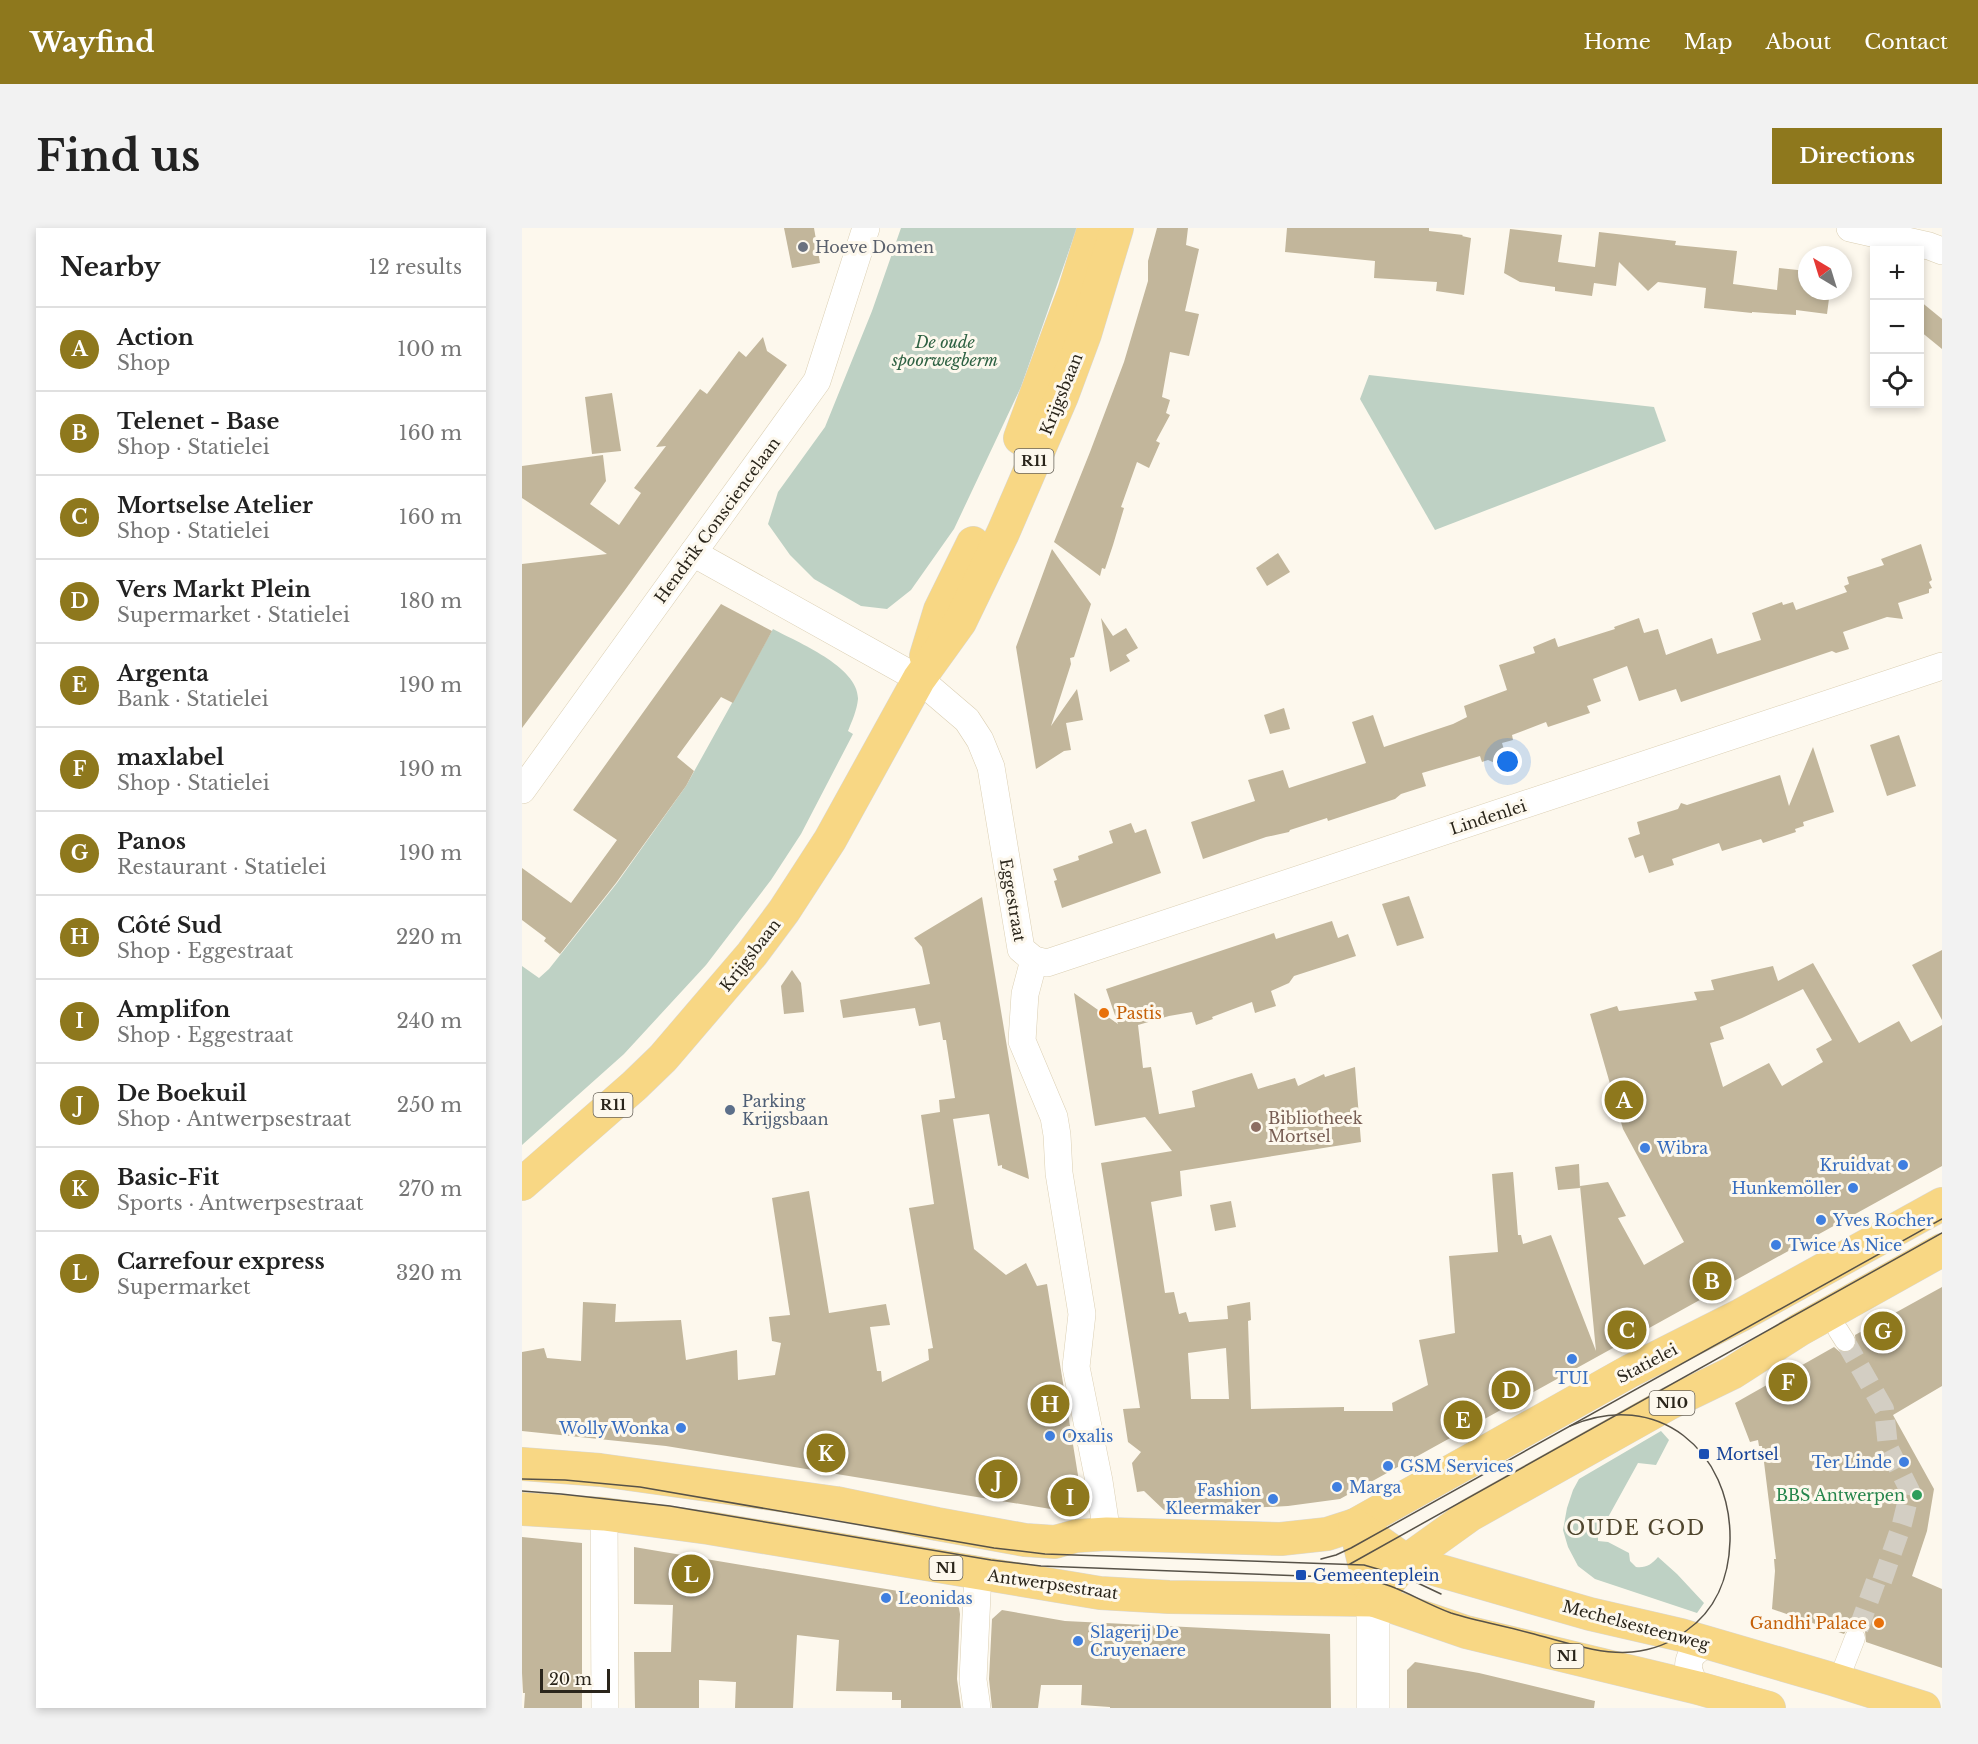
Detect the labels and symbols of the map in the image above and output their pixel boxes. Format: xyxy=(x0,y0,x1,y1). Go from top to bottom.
place label: Hoeve Domen xyxy=(815,237,934,257)
marker: Hoeve Domen xyxy=(796,240,810,254)
north arrow xyxy=(1798,246,1852,300)
park label: De oude spoorwegberm xyxy=(891,332,998,370)
street label: Krijgsbaan xyxy=(1036,350,1086,438)
street label: Hendrik Consciencelaan xyxy=(650,433,784,607)
road number: R11 xyxy=(1014,449,1054,473)
your location xyxy=(1493,747,1522,776)
street label: Lindenlei xyxy=(1447,795,1529,839)
street label: Eggestraat xyxy=(996,857,1030,943)
street label: Krijgsbaan xyxy=(715,915,785,995)
place label: Pastis xyxy=(1116,1003,1162,1023)
marker: Pastis xyxy=(1097,1006,1111,1020)
pin: A xyxy=(1604,1078,1644,1122)
place label: Parking Krijgsbaan xyxy=(742,1091,828,1129)
road number: R11 xyxy=(594,1093,632,1117)
marker: Parking Krijgsbaan xyxy=(723,1103,737,1117)
place label: Bibliotheek Mortsel xyxy=(1268,1108,1363,1146)
marker: Bibliotheek Mortsel xyxy=(1249,1120,1263,1134)
place label: Wibra xyxy=(1656,1138,1708,1158)
marker: Wibra xyxy=(1638,1141,1652,1155)
place label: Kruidvat xyxy=(1820,1155,1891,1175)
marker: Kruidvat xyxy=(1896,1158,1910,1172)
place label: Hunkemöller xyxy=(1732,1178,1841,1198)
marker: Hunkemöller xyxy=(1846,1181,1860,1195)
place label: Yves Rocher xyxy=(1832,1210,1934,1230)
marker: Yves Rocher xyxy=(1814,1213,1828,1227)
place label: Twice As Nice xyxy=(1788,1235,1902,1255)
marker: Twice As Nice xyxy=(1769,1238,1783,1252)
pin: B xyxy=(1692,1258,1732,1304)
pin: C xyxy=(1608,1308,1646,1352)
pin: G xyxy=(1864,1308,1902,1354)
street label: Statielei xyxy=(1613,1339,1681,1387)
marker: TUI xyxy=(1565,1352,1579,1366)
pin: F xyxy=(1768,1360,1808,1404)
pin: D xyxy=(1492,1368,1530,1412)
place label: TUI xyxy=(1555,1368,1589,1388)
pin: H xyxy=(1030,1382,1070,1426)
road number: N10 xyxy=(1650,1391,1694,1415)
pin: E xyxy=(1444,1398,1482,1442)
place label: Wolly Wonka xyxy=(558,1418,669,1438)
marker: Wolly Wonka xyxy=(674,1421,688,1435)
place label: Oxalis xyxy=(1062,1426,1113,1446)
marker: Oxalis xyxy=(1043,1429,1057,1443)
pin: K xyxy=(806,1430,846,1476)
place label: Mortsel xyxy=(1716,1444,1779,1464)
marker: Mortsel xyxy=(1697,1447,1711,1461)
place label: Ter Linde xyxy=(1812,1452,1892,1472)
marker: Ter Linde xyxy=(1897,1455,1911,1469)
pin: J xyxy=(978,1456,1018,1502)
place label: GSM Services xyxy=(1400,1456,1514,1476)
marker: GSM Services xyxy=(1381,1459,1395,1473)
pin: I xyxy=(1050,1474,1090,1520)
place label: Marga xyxy=(1349,1477,1402,1497)
place label: Fashion Kleermaker xyxy=(1165,1480,1261,1518)
marker: Marga xyxy=(1330,1480,1344,1494)
place label: BBS Antwerpen xyxy=(1776,1485,1905,1505)
marker: BBS Antwerpen xyxy=(1910,1488,1924,1502)
marker: Fashion Kleermaker xyxy=(1266,1492,1280,1506)
district label: OUDE GOD xyxy=(1566,1516,1706,1540)
pin: L xyxy=(672,1552,710,1596)
road number: N1 xyxy=(930,1556,962,1580)
street label: Antwerpsestraat xyxy=(985,1565,1120,1603)
place label: Gemeenteplein xyxy=(1313,1565,1440,1585)
marker: Gemeenteplein xyxy=(1294,1568,1308,1582)
place label: Leonidas xyxy=(898,1588,973,1608)
marker: Leonidas xyxy=(879,1591,893,1605)
street label: Mechelsesteenweg xyxy=(1560,1596,1712,1654)
place label: Gandhi Palace xyxy=(1750,1613,1867,1633)
marker: Gandhi Palace xyxy=(1872,1616,1886,1630)
place label: Slagerij De Cruyenaere xyxy=(1090,1622,1186,1660)
marker: Slagerij De Cruyenaere xyxy=(1071,1634,1085,1648)
road number: N1 xyxy=(1550,1644,1584,1668)
scale bar xyxy=(540,1666,610,1694)

